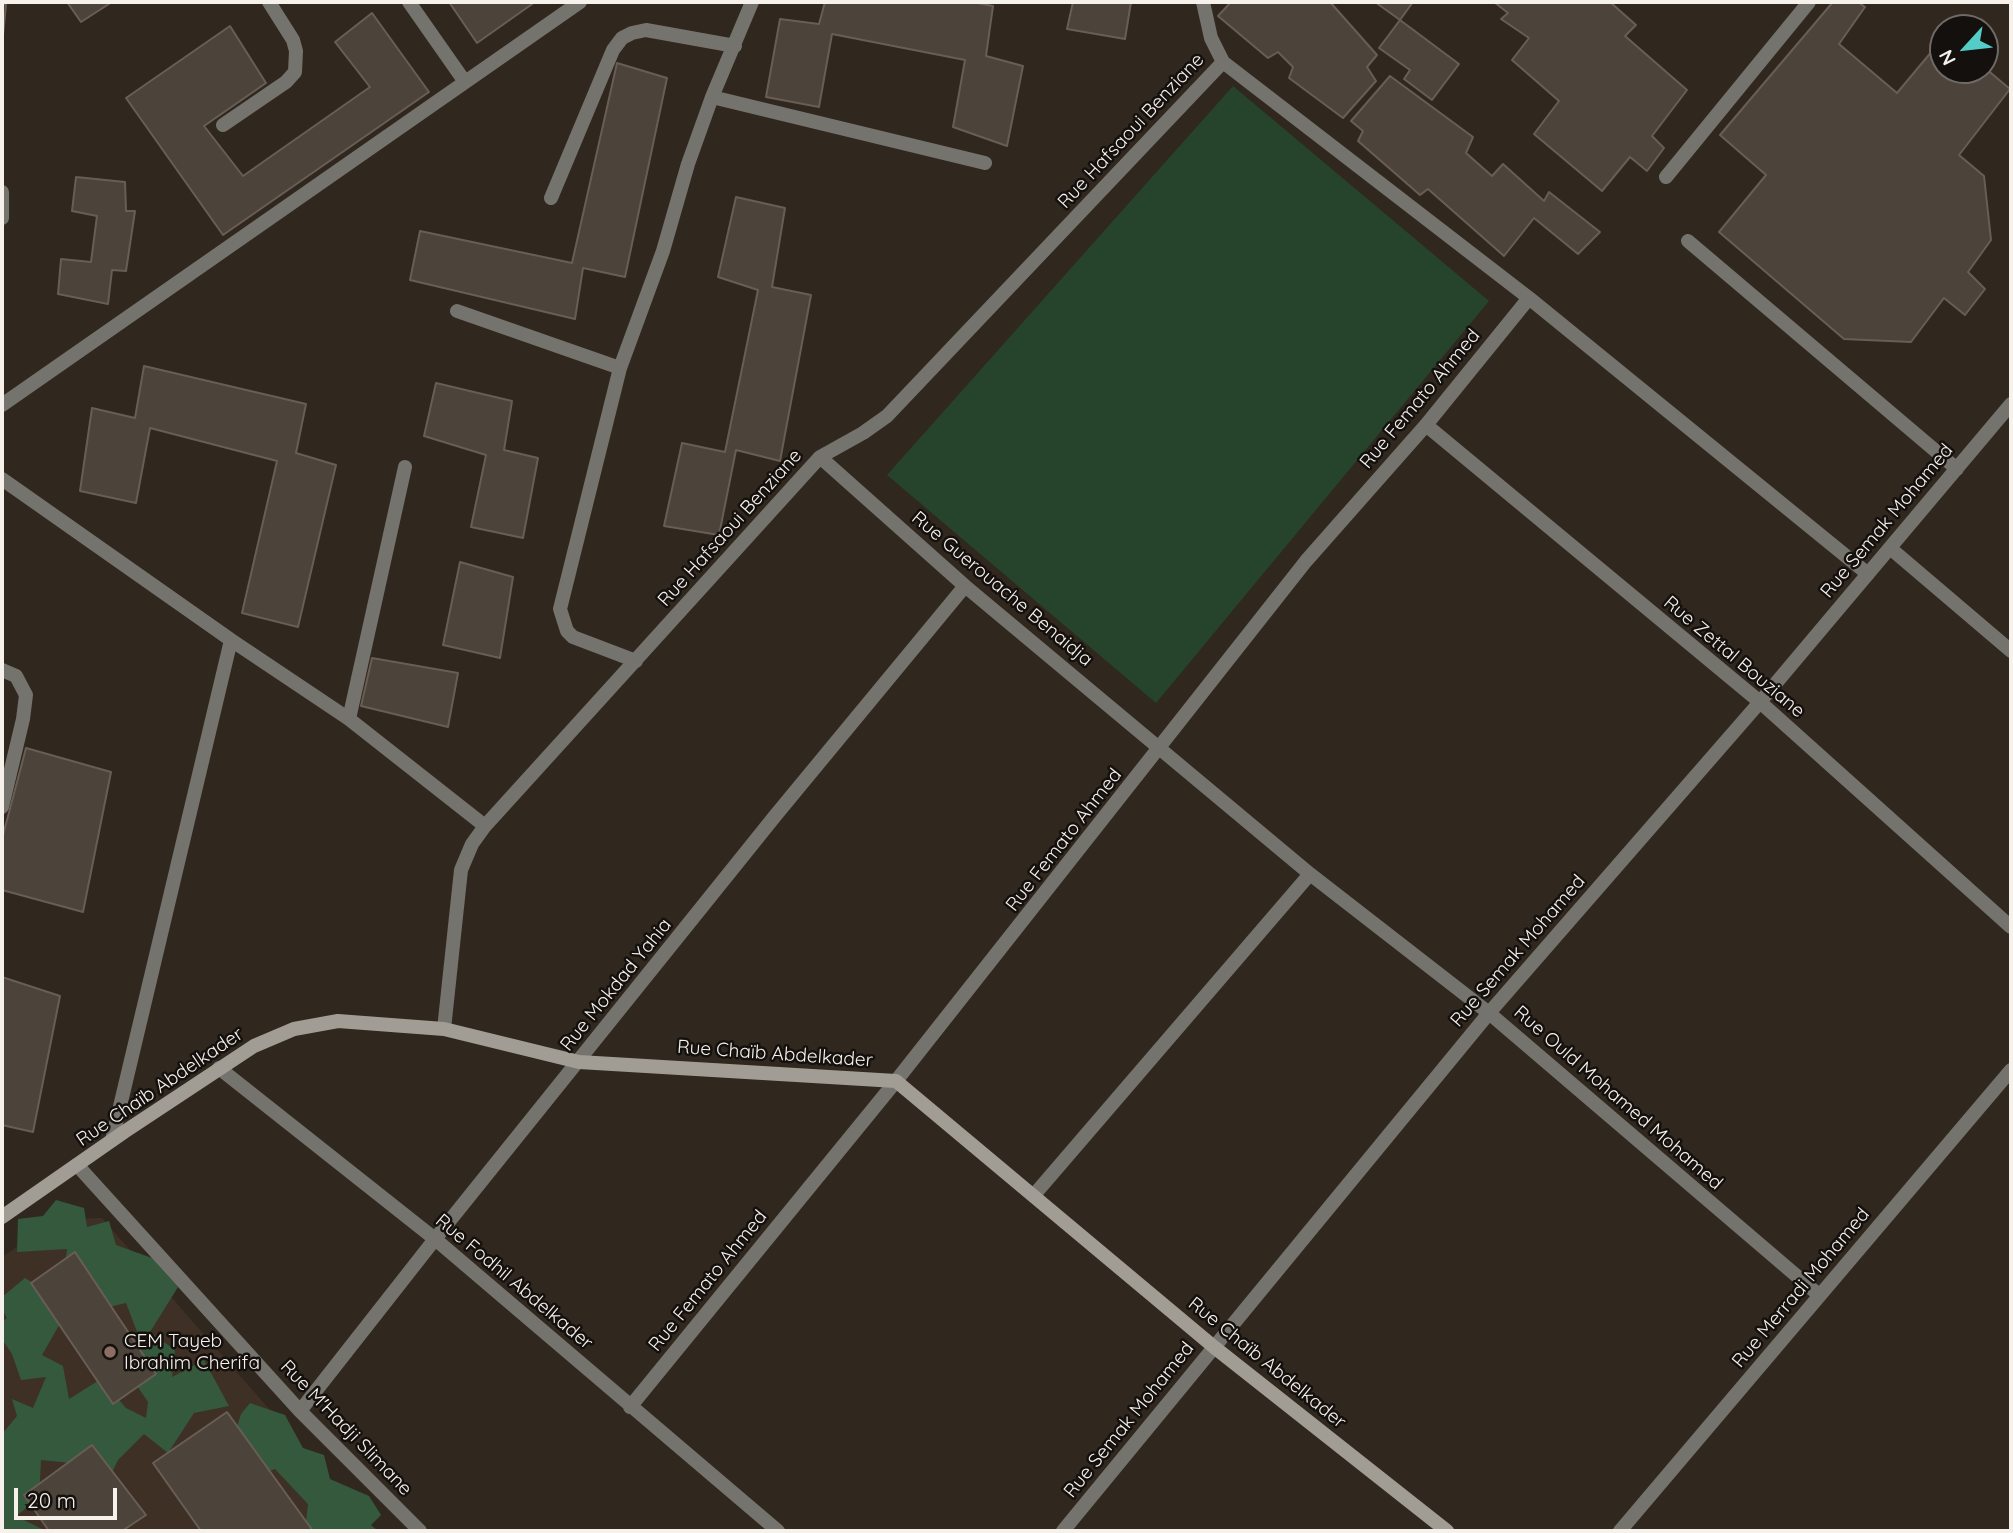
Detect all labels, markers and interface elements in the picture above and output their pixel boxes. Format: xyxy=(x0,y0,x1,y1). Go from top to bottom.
north arrow xyxy=(1929,14,1999,84)
text: N xyxy=(1933,46,1961,69)
street label: Rue Hafsaoui Benziane xyxy=(1053,49,1209,213)
street label: Rue Femato Ahmed xyxy=(1355,325,1485,473)
street label: Rue Semak Mohamed xyxy=(1816,439,1958,603)
street label: Rue Hafsaoui Benziane xyxy=(653,445,807,611)
street label: Rue Guerouache Benaidja xyxy=(907,507,1097,671)
street label: Rue Zettal Bouziane xyxy=(1659,591,1809,723)
street label: Rue Femato Ahmed xyxy=(1001,764,1127,916)
street label: Rue Semak Mohamed xyxy=(1446,870,1590,1032)
street label: Rue Mokdad Yahia xyxy=(556,914,676,1056)
street label: Rue Ould Mohamed Mohamed xyxy=(1509,1001,1727,1195)
street label: Rue Chaïb Abdelkader xyxy=(72,1023,248,1151)
street label: Rue Chaïb Abdelkader xyxy=(676,1036,874,1072)
street label: Rue Merradi Mohamed xyxy=(1728,1204,1874,1372)
street label: Rue Femato Ahmed xyxy=(644,1206,772,1356)
street label: Rue Fodhil Abdelkader xyxy=(431,1209,597,1355)
street label: Rue Chaïb Abdelkader xyxy=(1184,1292,1350,1434)
place label: CEM Tayeb Ibrahim Cherifa xyxy=(124,1330,260,1374)
street label: Rue Semak Mohamed xyxy=(1059,1337,1199,1503)
marker: CEM Tayeb Ibrahim Cherifa xyxy=(102,1344,118,1360)
street label: Rue M'Hadji Slimane xyxy=(275,1356,417,1500)
scale bar xyxy=(18,1474,121,1518)
text: 20 m xyxy=(27,1487,76,1513)

